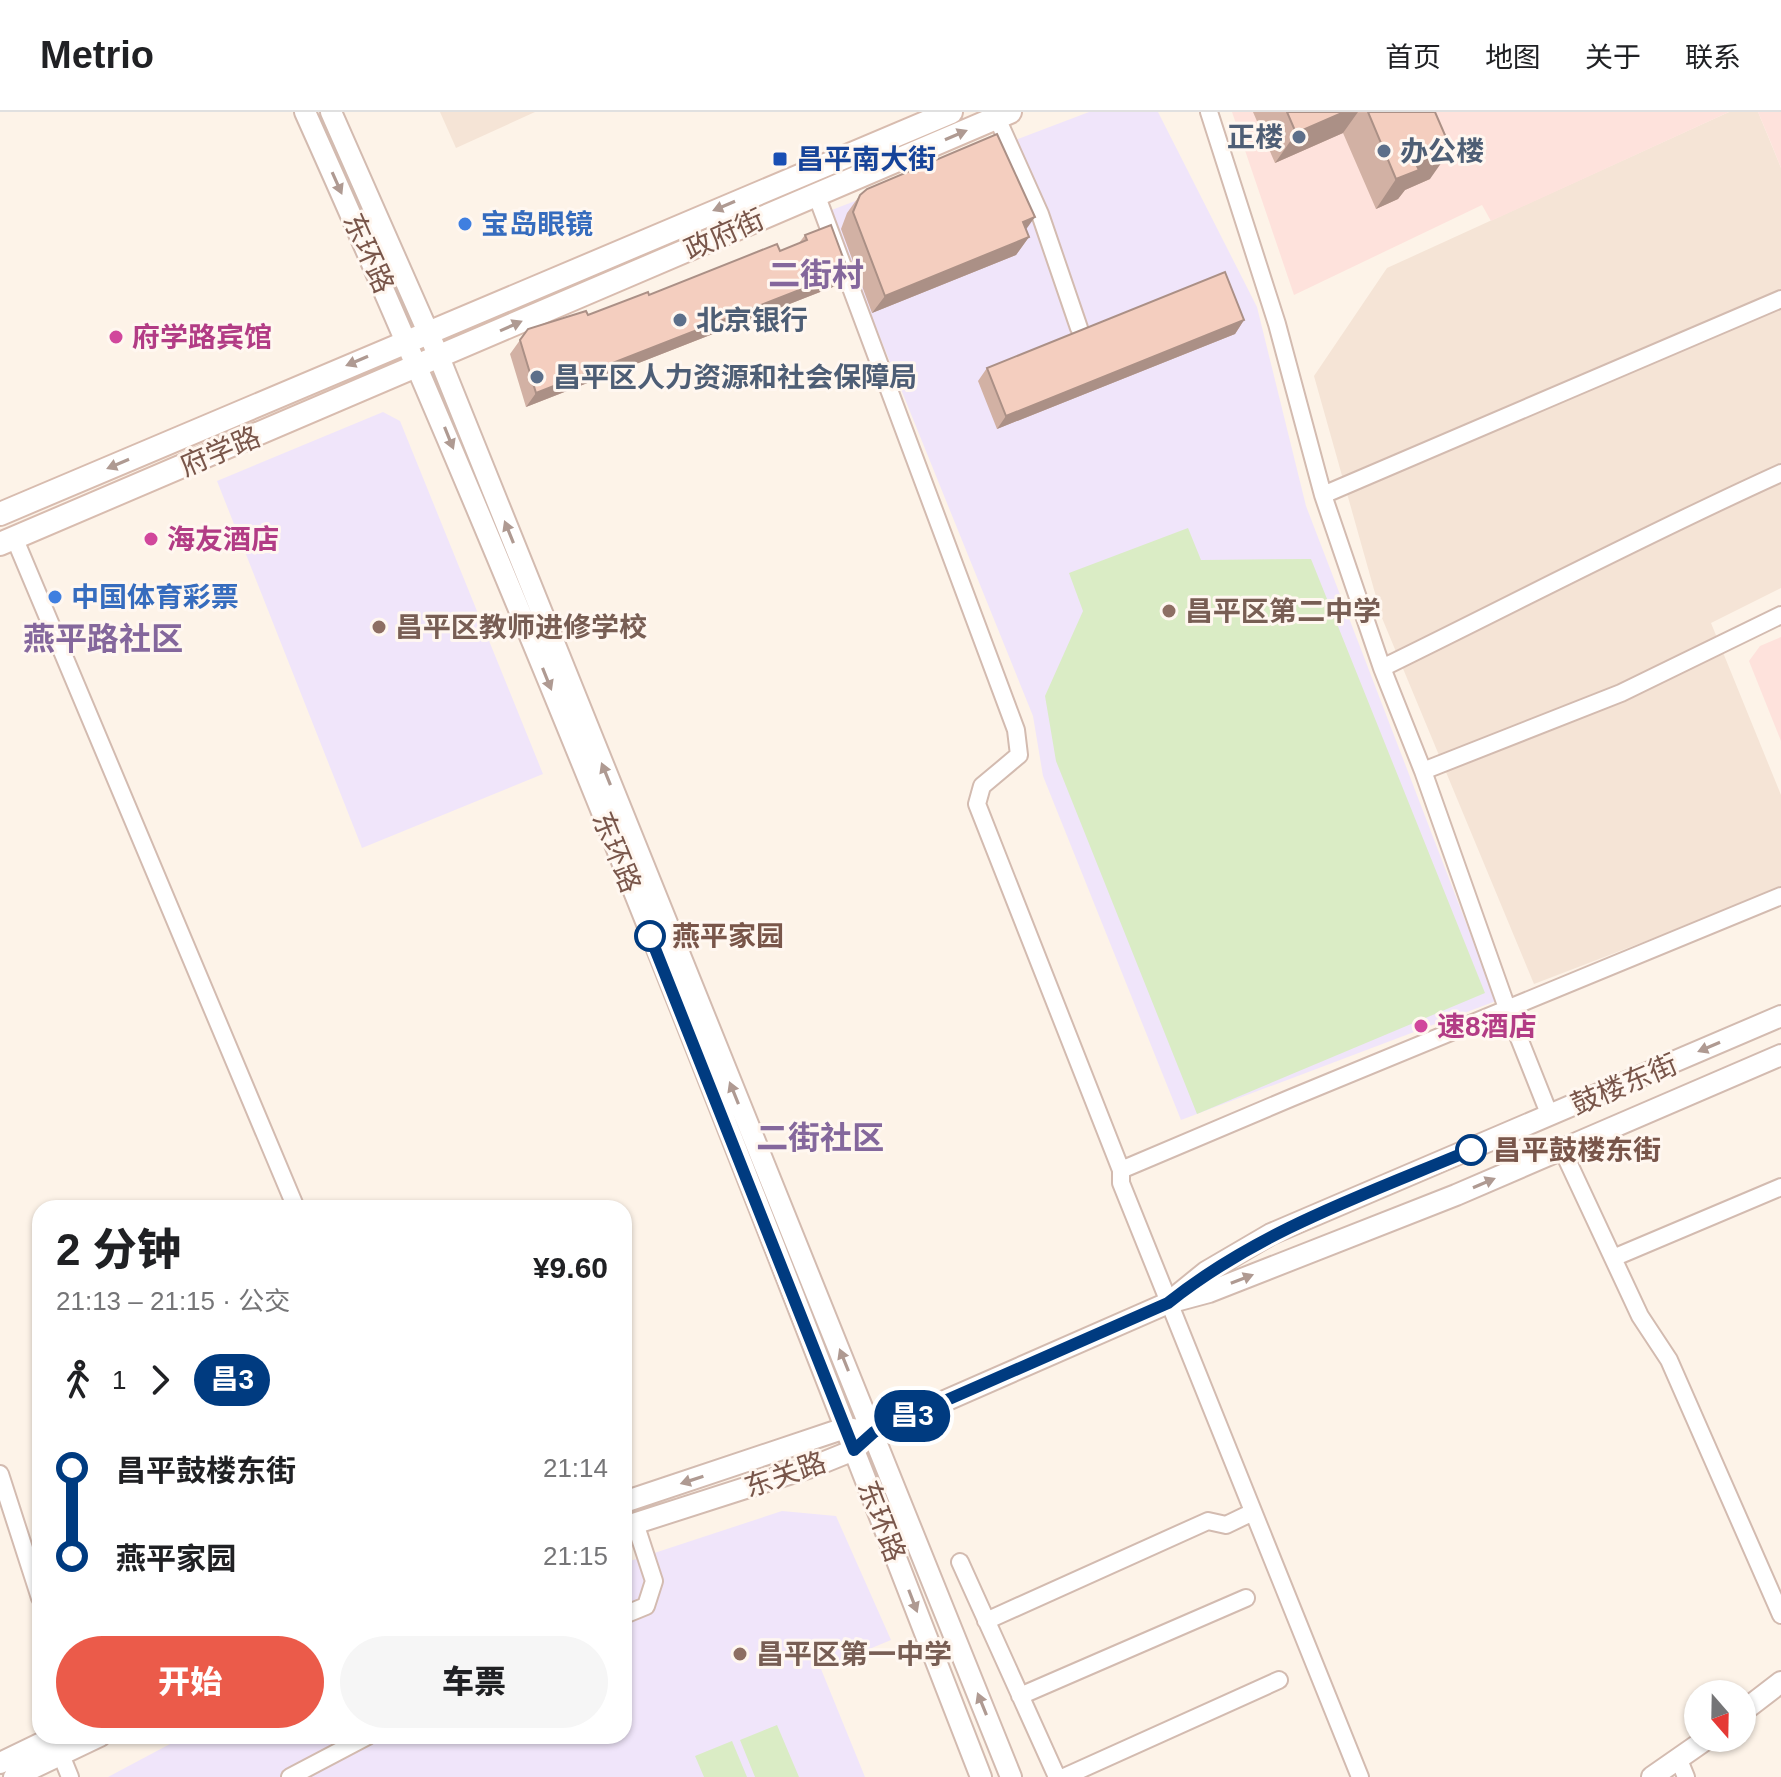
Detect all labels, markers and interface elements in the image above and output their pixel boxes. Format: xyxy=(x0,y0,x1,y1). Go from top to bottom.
text: Metrio xyxy=(40,34,154,76)
text: 首页 xyxy=(1385,42,1441,73)
text: 地图 xyxy=(1485,42,1541,73)
text: 关于 xyxy=(1585,42,1641,73)
text: 联系 xyxy=(1685,42,1741,73)
place label: 正楼 xyxy=(1227,122,1283,153)
one-way arrow xyxy=(944,128,967,141)
marker: 正楼 xyxy=(1290,128,1308,146)
place label: 办公楼 xyxy=(1400,136,1484,167)
marker: 办公楼 xyxy=(1375,142,1393,160)
place label: 昌平南大街 xyxy=(796,144,936,175)
marker: 昌平南大街 xyxy=(771,150,789,168)
one-way arrow xyxy=(330,171,344,195)
one-way arrow xyxy=(712,199,736,212)
street label: 政府街 xyxy=(680,203,769,266)
street label: 东环路 xyxy=(337,209,400,298)
place label: 宝岛眼镜 xyxy=(481,209,593,240)
marker: 宝岛眼镜 xyxy=(456,215,474,233)
district label: 二街村 xyxy=(768,257,864,293)
place label: 北京银行 xyxy=(696,305,808,336)
marker: 北京银行 xyxy=(671,311,689,329)
one-way arrow xyxy=(499,320,523,333)
place label: 府学路宾馆 xyxy=(132,322,272,353)
marker: 府学路宾馆 xyxy=(107,328,125,346)
one-way arrow xyxy=(345,355,369,368)
place label: 昌平区人力资源和社会保障局 xyxy=(553,362,917,393)
marker: 昌平区人力资源和社会保障局 xyxy=(528,368,546,386)
street label: 府学路 xyxy=(175,421,265,482)
one-way arrow xyxy=(443,426,456,450)
one-way arrow xyxy=(106,457,130,470)
one-way arrow xyxy=(503,520,516,544)
place label: 海友酒店 xyxy=(167,524,279,555)
marker: 海友酒店 xyxy=(142,530,160,548)
place label: 中国体育彩票 xyxy=(71,582,239,613)
marker: 中国体育彩票 xyxy=(46,588,64,606)
place label: 昌平区第二中学 xyxy=(1185,596,1381,627)
marker: 昌平区第二中学 xyxy=(1160,602,1178,620)
place label: 昌平区教师进修学校 xyxy=(395,612,647,643)
marker: 昌平区教师进修学校 xyxy=(370,618,388,636)
district label: 燕平路社区 xyxy=(23,621,183,657)
one-way arrow xyxy=(541,667,554,691)
one-way arrow xyxy=(599,762,612,786)
street label: 东环路 xyxy=(586,807,647,897)
marker: 燕平家园 xyxy=(635,921,665,951)
place label: 燕平家园 xyxy=(672,921,784,952)
place label: 速8酒店 xyxy=(1437,1011,1537,1042)
marker: 速8酒店 xyxy=(1412,1017,1430,1035)
one-way arrow xyxy=(1698,1040,1721,1053)
street label: 鼓楼东街 xyxy=(1567,1048,1682,1121)
one-way arrow xyxy=(728,1081,741,1105)
district label: 二街社区 xyxy=(756,1120,884,1156)
marker: 昌平鼓楼东街 xyxy=(1456,1135,1486,1165)
place label: 昌平鼓楼东街 xyxy=(1493,1135,1661,1166)
one-way arrow xyxy=(1472,1176,1496,1189)
text: 2 分钟 xyxy=(56,1225,181,1274)
text: ¥9.60 xyxy=(533,1251,608,1284)
one-way arrow xyxy=(1230,1272,1254,1285)
text: 21:13 – 21:15 · 公交 xyxy=(56,1286,290,1316)
one-way arrow xyxy=(837,1348,850,1372)
icon: walk xyxy=(56,1358,100,1402)
icon: forward xyxy=(138,1358,182,1402)
text: 昌3 xyxy=(210,1364,254,1395)
text: 1 xyxy=(112,1365,126,1395)
line badge: 昌3 xyxy=(876,1390,948,1442)
text: 昌3 xyxy=(890,1400,934,1431)
street label: 东关路 xyxy=(740,1446,830,1503)
text: 21:14 xyxy=(543,1453,608,1483)
text: 昌平鼓楼东街 xyxy=(116,1454,296,1487)
one-way arrow xyxy=(680,1475,704,1487)
street label: 东环路 xyxy=(852,1476,911,1566)
text: 21:15 xyxy=(543,1541,608,1571)
text: 燕平家园 xyxy=(116,1542,236,1575)
one-way arrow xyxy=(907,1589,920,1613)
button: 开始 xyxy=(56,1636,324,1728)
button: 车票 xyxy=(340,1636,608,1728)
place label: 昌平区第一中学 xyxy=(756,1639,952,1670)
marker: 昌平区第一中学 xyxy=(731,1645,749,1663)
north arrow xyxy=(1684,1680,1756,1752)
map controls xyxy=(1684,1680,1756,1752)
one-way arrow xyxy=(975,1692,988,1716)

